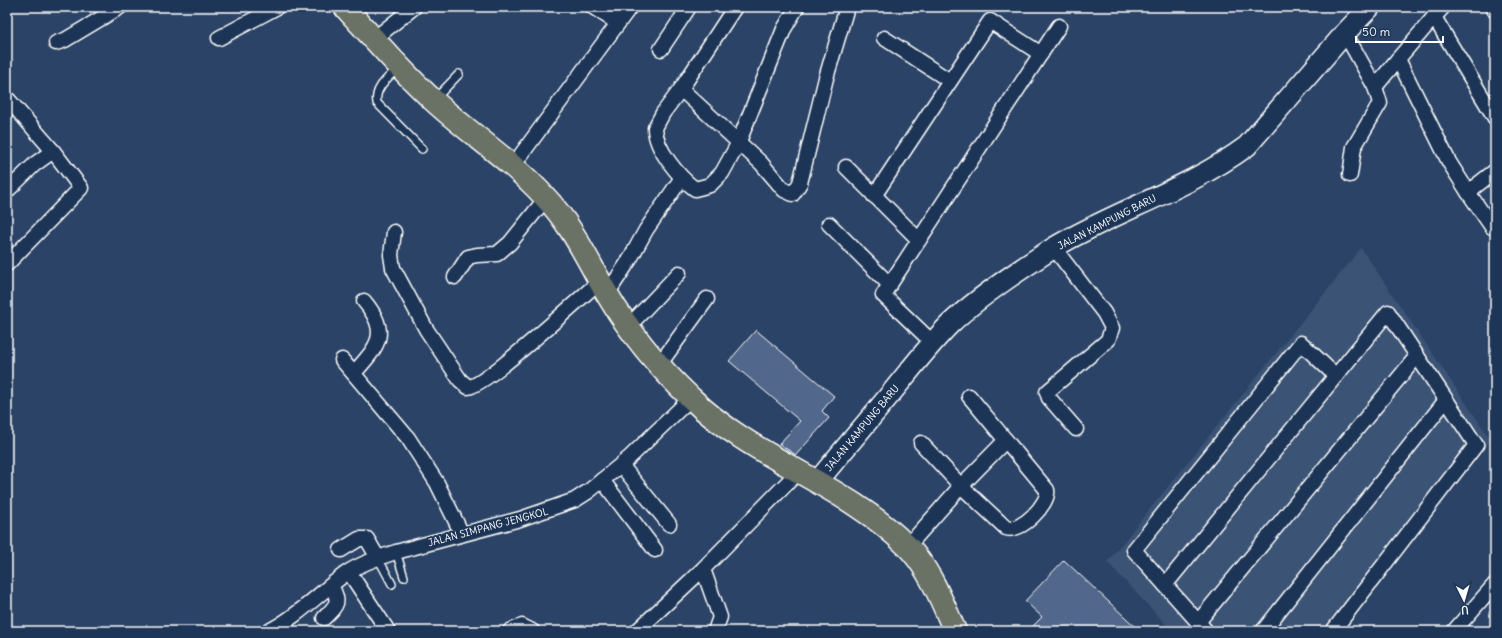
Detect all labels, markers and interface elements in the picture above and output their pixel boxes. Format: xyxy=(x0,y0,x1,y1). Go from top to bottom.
scale bar xyxy=(1356,18,1443,44)
text: 50 m xyxy=(1362,24,1391,39)
street label: JALAN KAMPUNG BARU xyxy=(1056,191,1158,253)
street label: JALAN KAMPUNG BARU xyxy=(822,382,902,474)
street label: JALAN SIMPANG JENGKOL xyxy=(427,505,550,549)
north arrow xyxy=(1444,580,1484,620)
text: U xyxy=(1461,603,1469,617)

